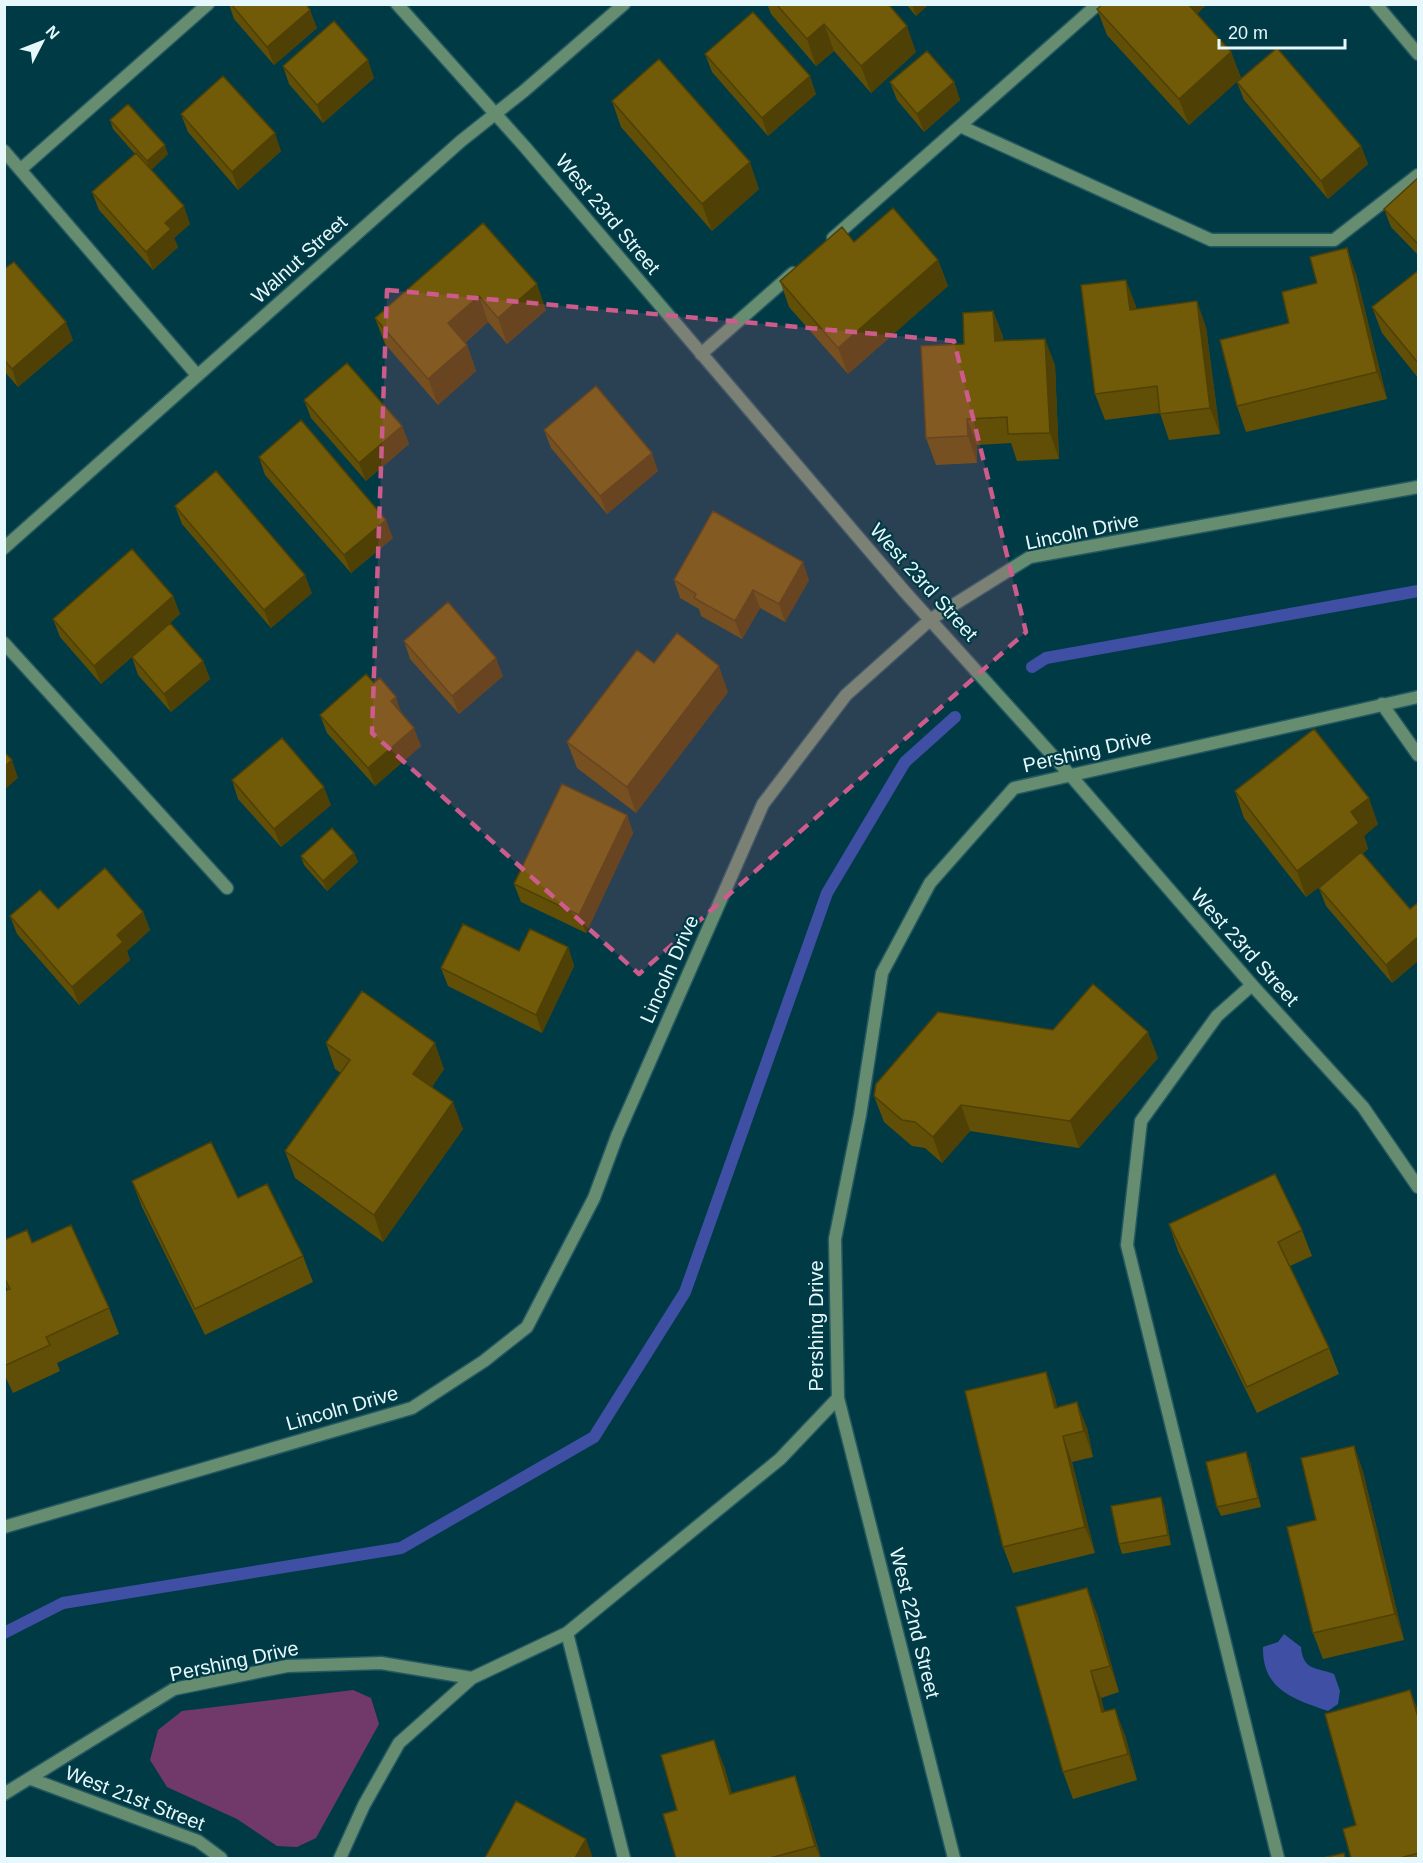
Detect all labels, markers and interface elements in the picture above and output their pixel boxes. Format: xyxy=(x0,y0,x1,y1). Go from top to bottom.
north arrow xyxy=(12,12,72,72)
scale bar xyxy=(1219,12,1345,50)
text: N xyxy=(43,22,63,42)
text: 20 m xyxy=(1228,23,1268,43)
street label: West 23rd Street xyxy=(551,150,665,279)
street label: Walnut Street xyxy=(247,210,351,307)
street label: Lincoln Drive xyxy=(1023,508,1141,554)
street label: West 23rd Street xyxy=(866,519,983,645)
street label: Pershing Drive xyxy=(1021,726,1153,776)
street label: West 23rd Street xyxy=(1187,884,1304,1010)
street label: Lincoln Drive xyxy=(635,912,703,1026)
street label: Pershing Drive xyxy=(805,1260,827,1392)
street label: Lincoln Drive xyxy=(283,1381,401,1435)
street label: West 22nd Street xyxy=(886,1546,944,1701)
street label: Pershing Drive xyxy=(168,1637,300,1685)
street label: West 21st Street xyxy=(62,1761,208,1835)

